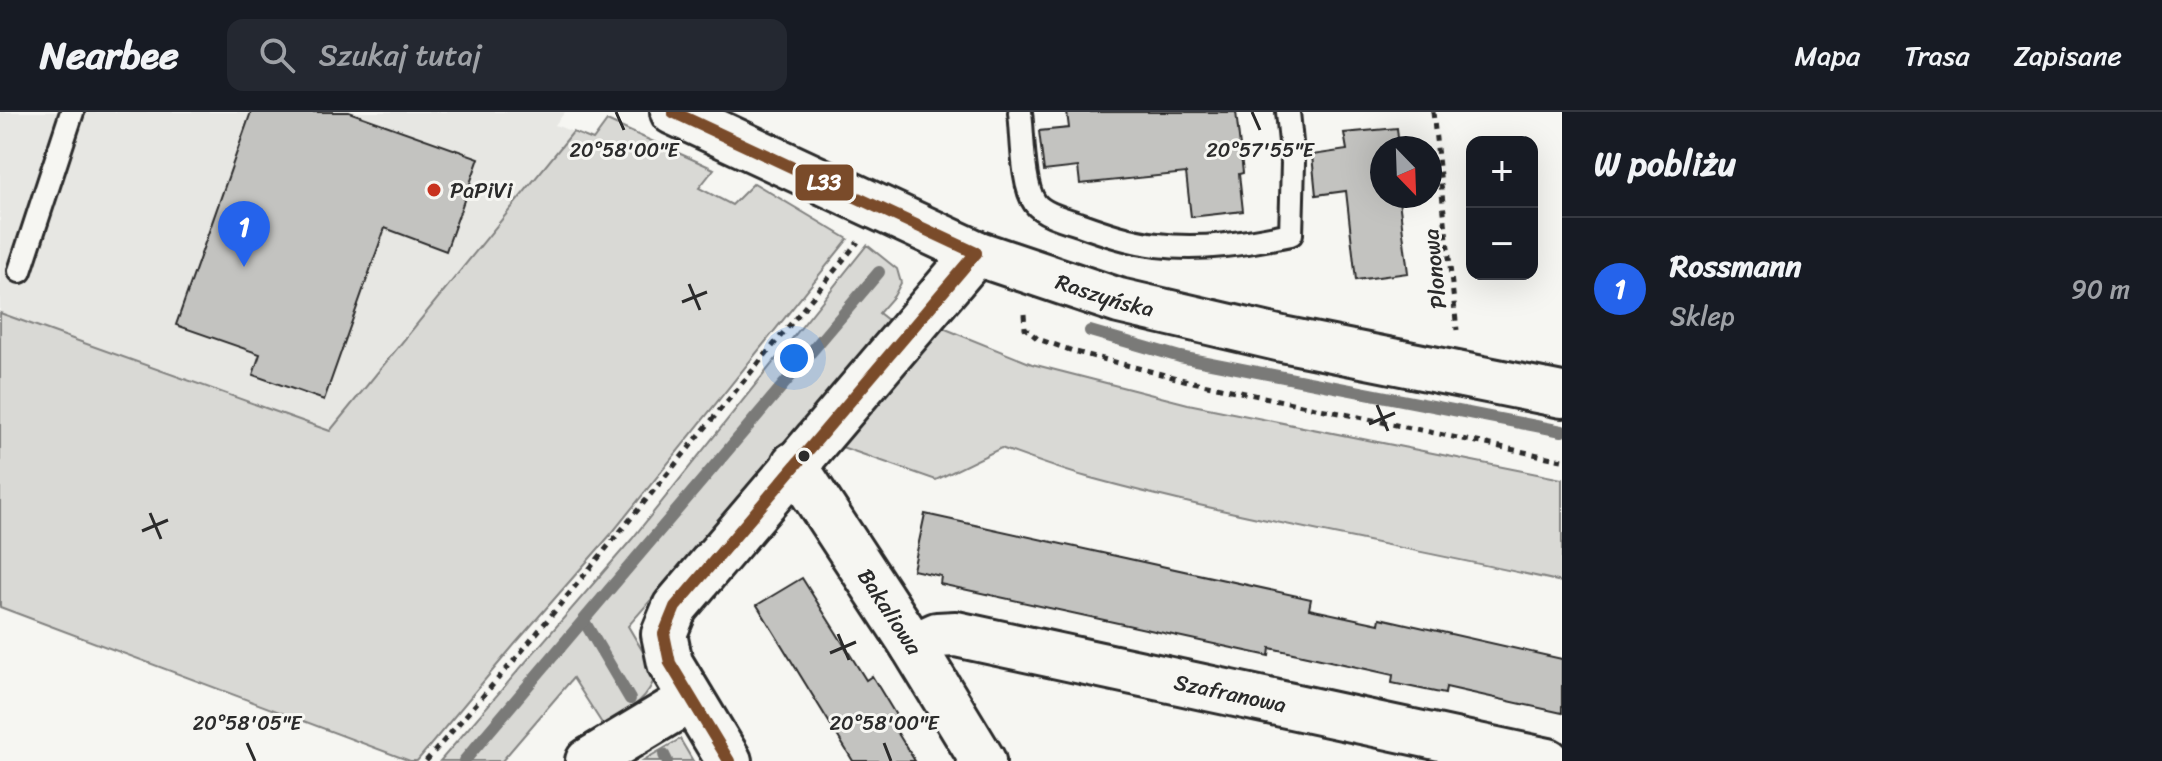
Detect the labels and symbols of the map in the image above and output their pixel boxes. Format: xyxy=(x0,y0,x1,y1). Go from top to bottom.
text: 20°58'00"E xyxy=(569,133,680,168)
text: 20°57'55"E xyxy=(1206,133,1316,168)
north arrow xyxy=(1370,136,1442,208)
line badge: L33 xyxy=(794,163,855,202)
text: L33 xyxy=(807,163,841,202)
place label: PaPiVi xyxy=(450,171,513,210)
marker: PaPiVi xyxy=(425,181,443,199)
pin: 1 xyxy=(218,201,270,267)
street label: Plonowa xyxy=(1411,227,1458,311)
street label: Raszyńska xyxy=(1051,262,1158,329)
your location xyxy=(774,338,814,378)
unlabelled marker xyxy=(796,448,812,464)
street label: Bakaliowa xyxy=(847,560,934,663)
street label: Szafranowa xyxy=(1170,662,1290,724)
text: 20°58'05"E xyxy=(193,706,303,741)
text: 20°58'00"E xyxy=(829,706,940,741)

